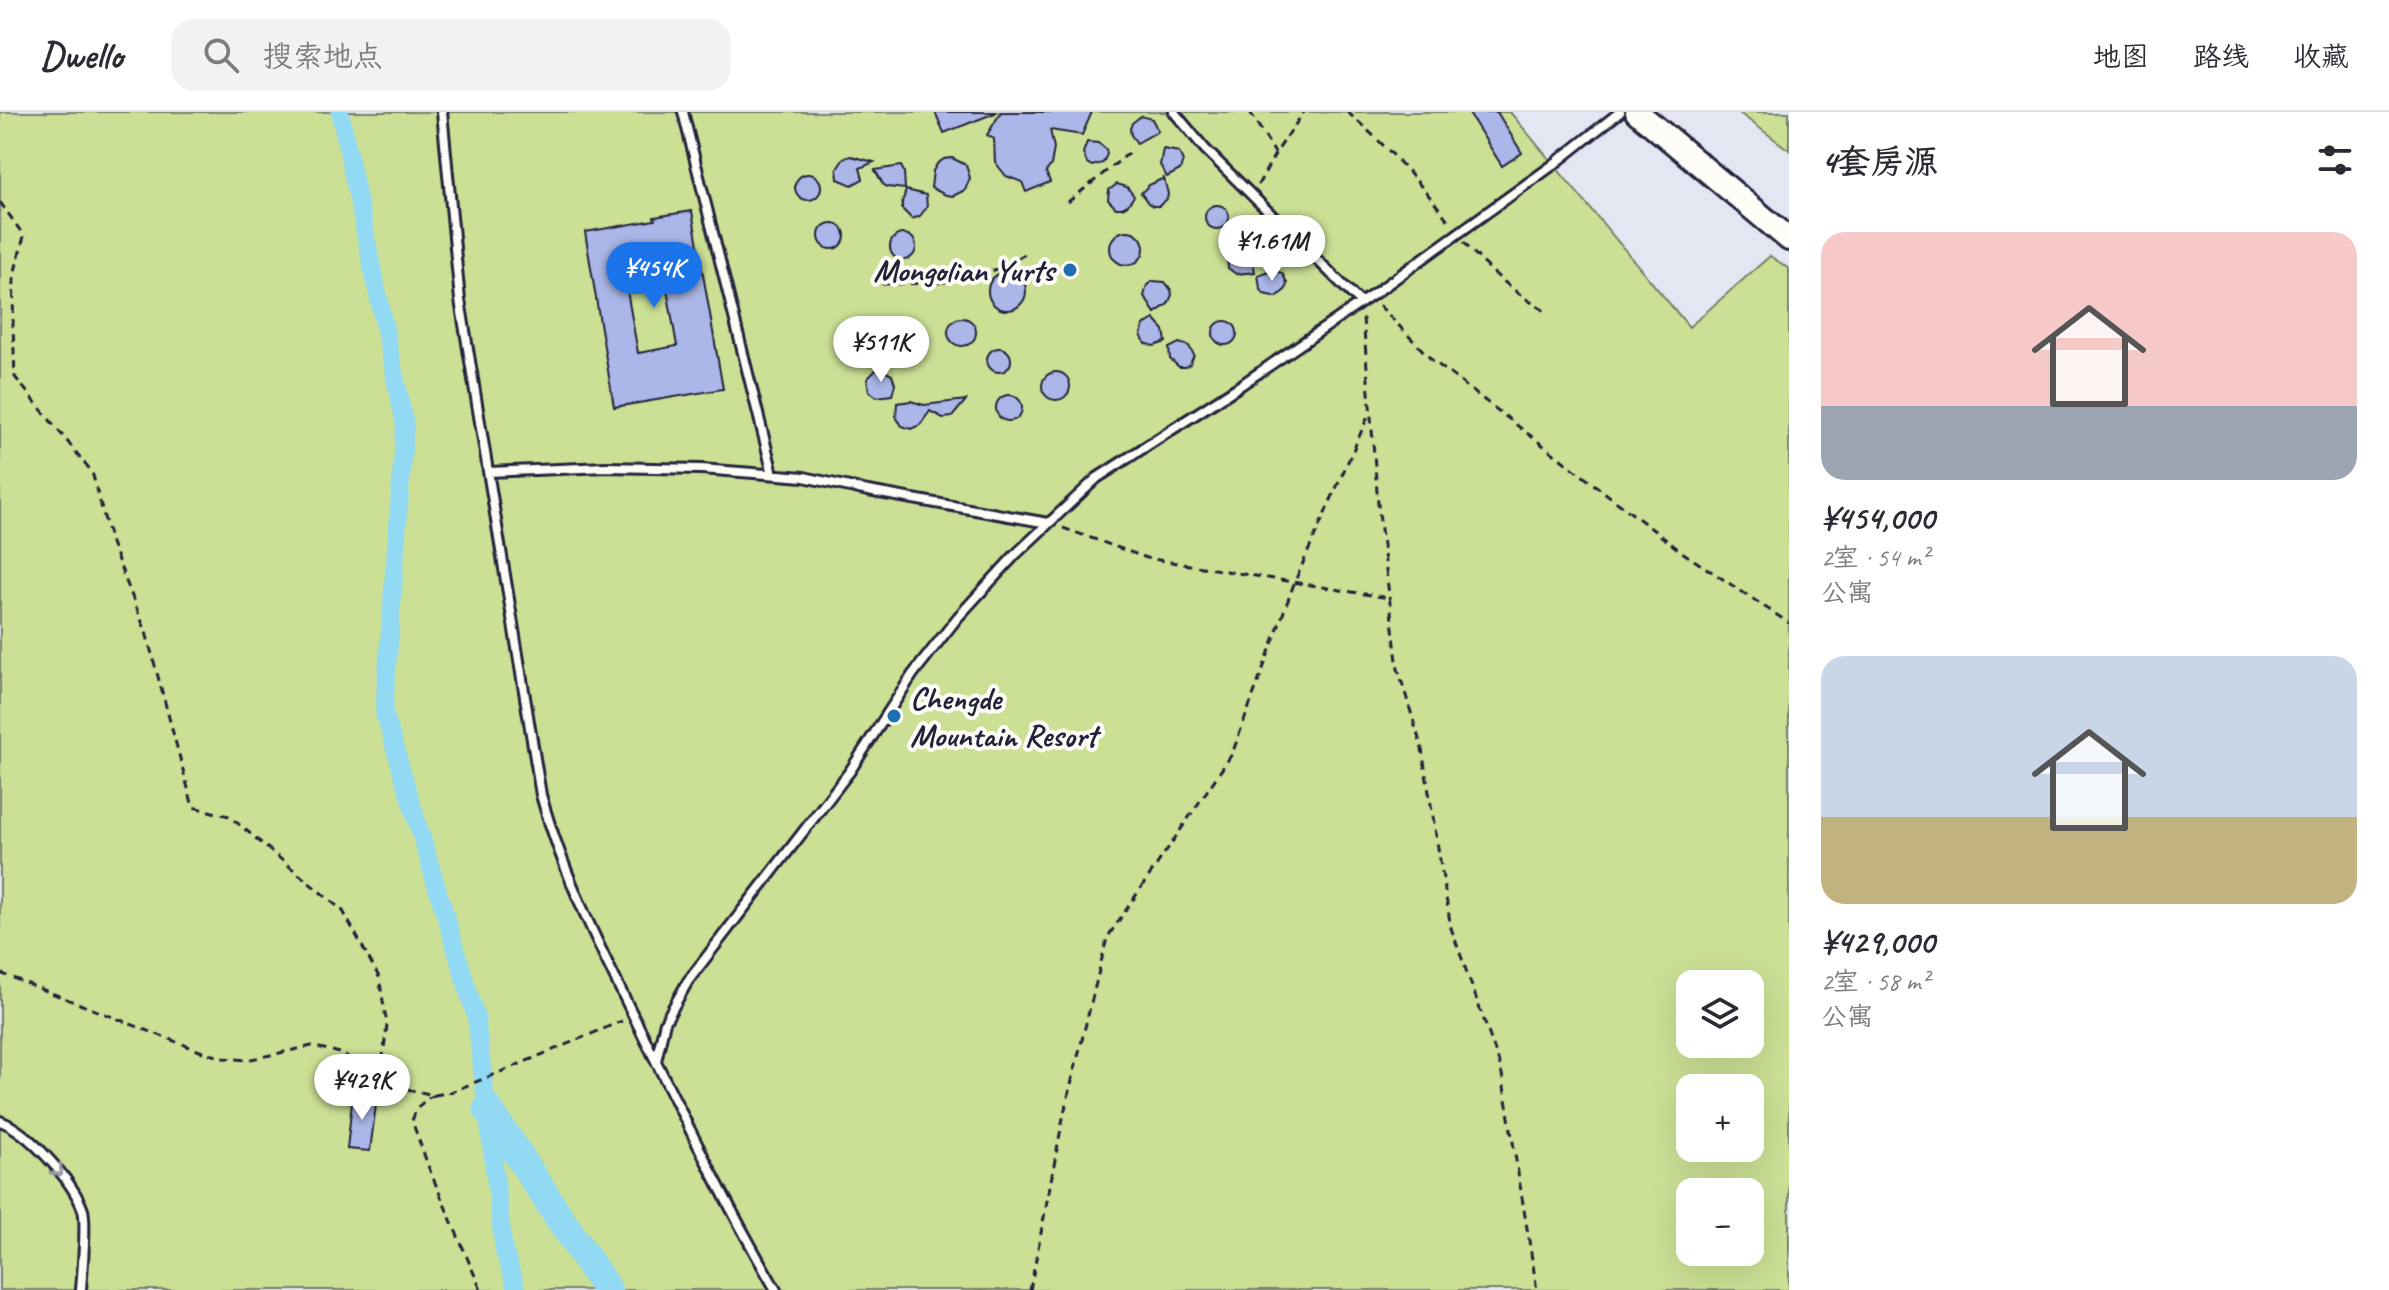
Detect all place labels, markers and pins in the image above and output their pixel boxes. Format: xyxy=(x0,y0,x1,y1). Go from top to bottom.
pin: ¥1.61M xyxy=(1207,215,1337,283)
pin: ¥454K xyxy=(598,242,710,310)
place label: Mongolian Yurts xyxy=(873,250,1057,291)
marker: Mongolian Yurts xyxy=(1061,261,1079,279)
pin: ¥511K xyxy=(825,316,937,384)
place label: Chengde Mountain Resort xyxy=(910,678,1101,756)
marker: Chengde Mountain Resort xyxy=(885,707,903,725)
pin: ¥429K xyxy=(306,1054,418,1122)

